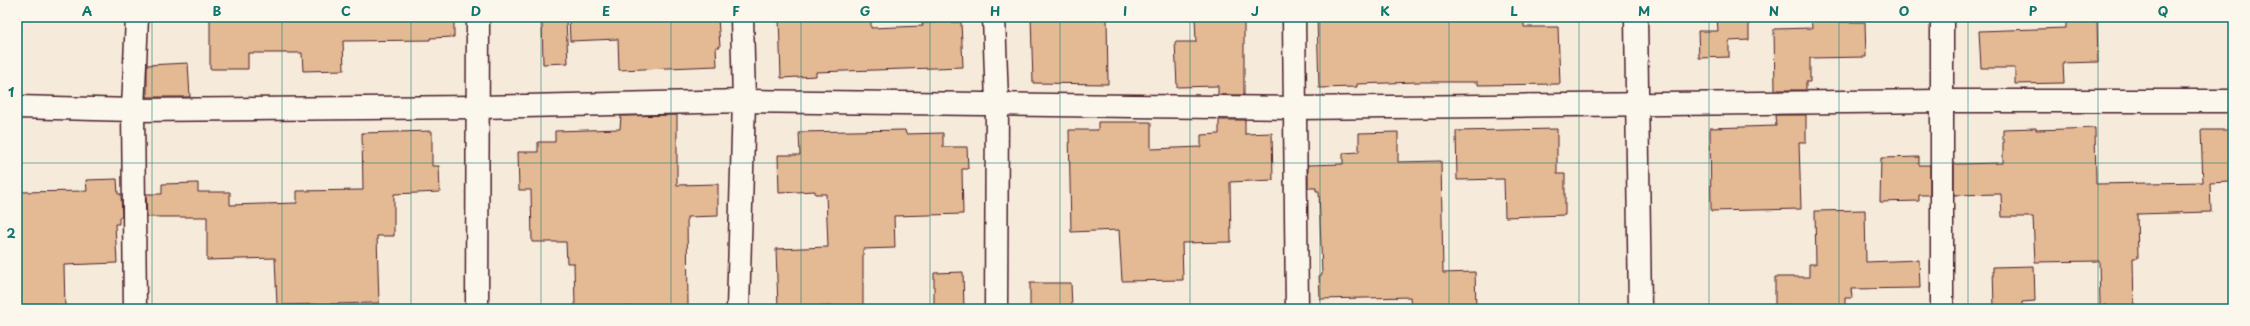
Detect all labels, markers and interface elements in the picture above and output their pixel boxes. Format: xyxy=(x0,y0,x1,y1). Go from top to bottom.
text: A xyxy=(82,1,92,20)
text: B xyxy=(213,1,222,20)
text: C xyxy=(341,1,351,20)
text: D xyxy=(471,1,481,20)
text: E xyxy=(602,1,610,20)
text: F xyxy=(732,1,740,20)
text: G xyxy=(860,1,870,20)
text: H xyxy=(990,1,1000,20)
text: I xyxy=(1123,1,1127,20)
text: J xyxy=(1251,1,1259,20)
text: K xyxy=(1380,1,1390,20)
text: L xyxy=(1510,1,1518,20)
text: M xyxy=(1638,1,1650,20)
text: N xyxy=(1769,1,1779,20)
text: O xyxy=(1899,1,1909,20)
text: P xyxy=(2029,1,2038,20)
text: Q xyxy=(2158,1,2168,20)
text: 1 xyxy=(8,82,14,101)
text: 2 xyxy=(6,223,16,242)

